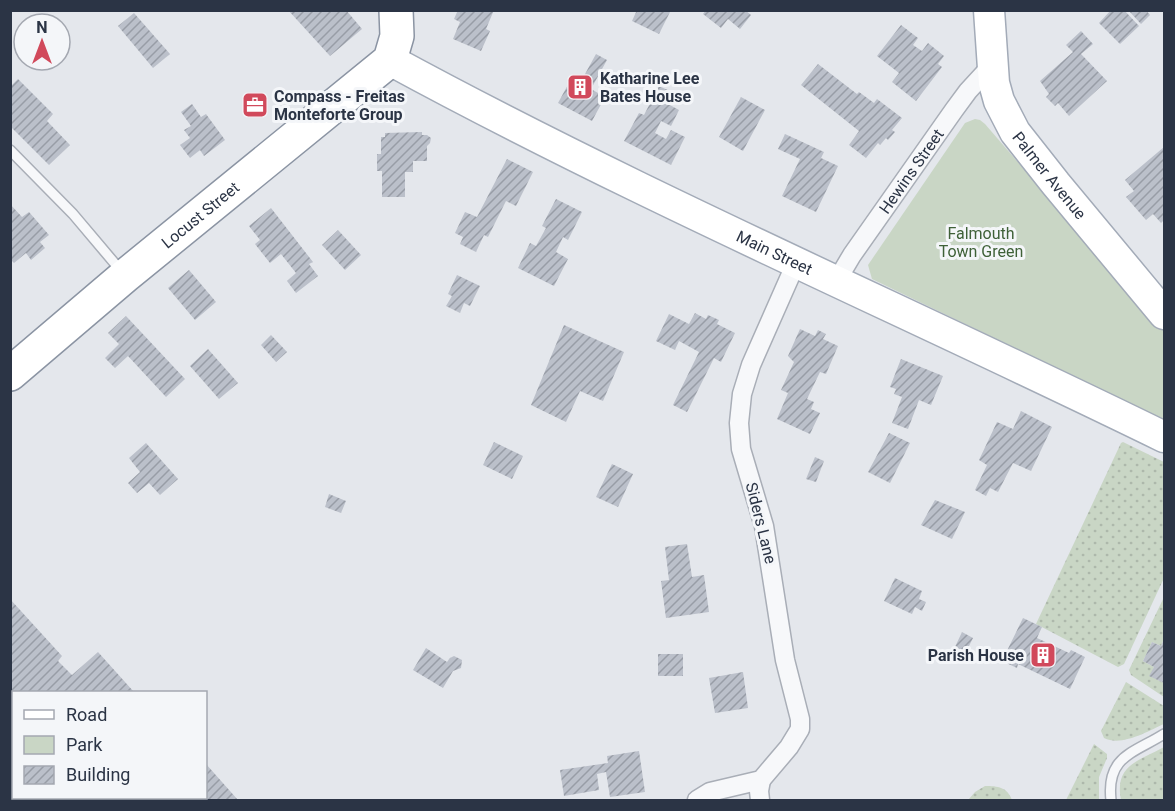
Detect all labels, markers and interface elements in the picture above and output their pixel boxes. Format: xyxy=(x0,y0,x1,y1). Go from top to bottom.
north arrow xyxy=(12,12,72,72)
text: N xyxy=(36,18,48,37)
place label: Katharine Lee Bates House xyxy=(600,69,700,106)
building icon: Katharine Lee Bates House xyxy=(565,72,595,102)
place label: Compass - Freitas Monteforte Group xyxy=(274,87,405,124)
office icon: Compass - Freitas Monteforte Group xyxy=(240,90,270,120)
street label: Hewins Street xyxy=(875,125,947,217)
street label: Palmer Avenue xyxy=(1009,128,1090,223)
street label: Locust Street xyxy=(157,178,243,252)
park label: Falmouth Town Green xyxy=(939,224,1023,261)
street label: Main Street xyxy=(734,226,815,278)
street label: Siders Lane xyxy=(742,480,780,566)
building icon: Parish House xyxy=(1028,640,1058,670)
place label: Parish House xyxy=(928,646,1024,665)
legend xyxy=(12,691,207,799)
text: Road xyxy=(66,704,107,725)
text: Park xyxy=(66,734,103,755)
text: Building xyxy=(66,764,130,785)

